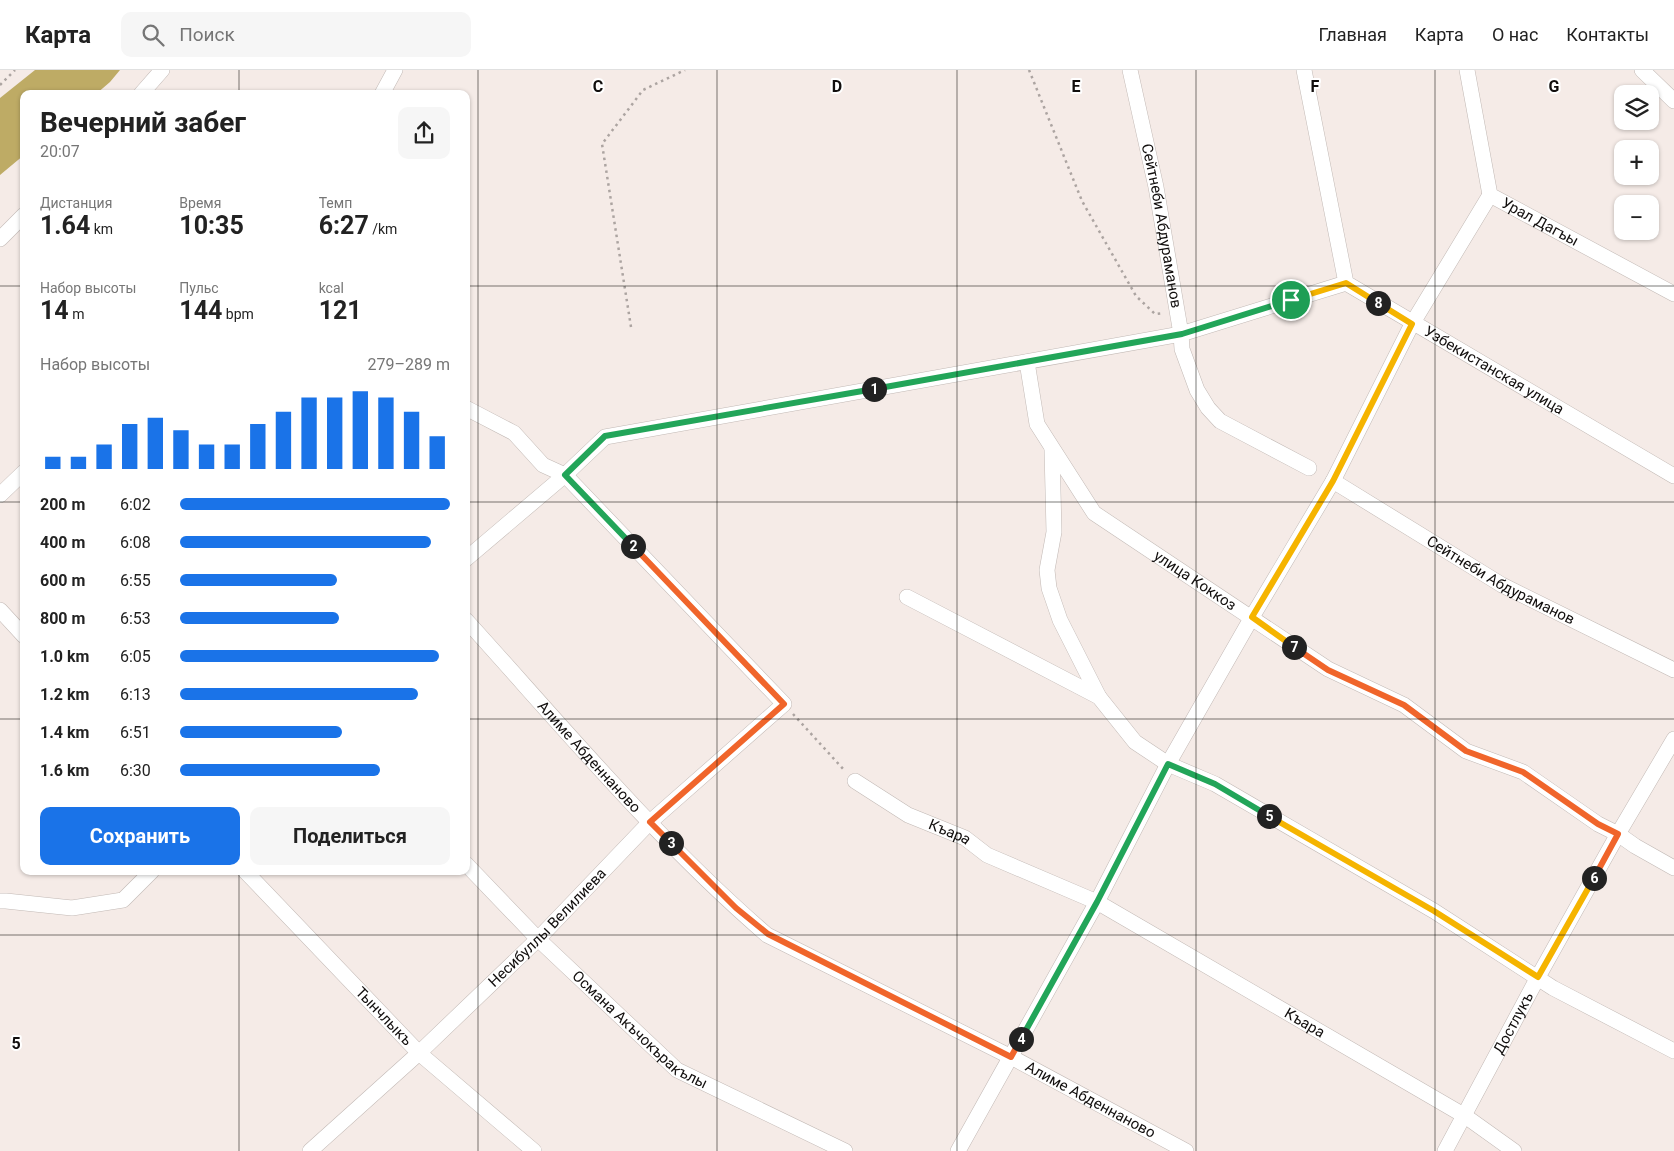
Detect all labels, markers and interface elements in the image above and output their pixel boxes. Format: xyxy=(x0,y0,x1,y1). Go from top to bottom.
search box xyxy=(121,12,471,57)
text: Карта xyxy=(25,21,91,49)
icon: search xyxy=(139,21,167,49)
text: Поиск xyxy=(179,23,235,46)
text: Главная xyxy=(1318,24,1387,45)
text: Карта xyxy=(1415,24,1464,45)
text: О нас xyxy=(1492,24,1538,45)
text: Контакты xyxy=(1566,24,1649,45)
text: C xyxy=(593,77,603,96)
text: D xyxy=(832,77,842,96)
text: E xyxy=(1072,77,1081,96)
text: F xyxy=(1311,77,1320,96)
text: G xyxy=(1549,77,1560,96)
map controls xyxy=(1614,85,1659,240)
button: layers xyxy=(1614,85,1659,130)
text: Вечерний забег xyxy=(40,106,246,139)
button: share xyxy=(398,107,450,159)
button: + xyxy=(1614,140,1659,185)
text: 20:07 xyxy=(40,142,80,161)
street label: Сейтнеби Абдураманов xyxy=(1138,142,1185,309)
street label: Урал Дагъы xyxy=(1499,194,1582,250)
text: Дистанция xyxy=(40,195,112,211)
text: Время xyxy=(179,195,221,211)
text: Темп xyxy=(319,195,352,211)
button: − xyxy=(1614,195,1659,240)
text: 1.64 xyxy=(40,211,90,240)
text: 10:35 xyxy=(179,211,244,240)
text: 6:27 xyxy=(319,211,369,240)
text: km xyxy=(90,221,113,237)
text: /km xyxy=(369,221,397,237)
pin xyxy=(1270,279,1312,321)
text: Набор высоты xyxy=(40,280,136,296)
text: Пульс xyxy=(179,280,219,296)
text: kcal xyxy=(319,280,344,296)
icon: arrive xyxy=(1277,286,1305,314)
pin: 8 xyxy=(1366,290,1390,316)
text: 8 xyxy=(1374,295,1383,311)
text: 14 xyxy=(40,296,69,325)
text: 144 xyxy=(179,296,222,325)
text: 121 xyxy=(319,296,362,325)
text: m xyxy=(69,306,84,322)
text: bpm xyxy=(222,306,254,322)
street label: Узбекистанская улица xyxy=(1421,322,1567,418)
text: Набор высоты xyxy=(40,355,150,374)
text: 279–289 m xyxy=(368,355,450,374)
pin: 1 xyxy=(862,376,886,402)
text: 1 xyxy=(870,381,879,397)
text: 200 m xyxy=(40,495,85,514)
text: 6:02 xyxy=(120,495,151,514)
street label: Сейтнеби Абдураманов xyxy=(1423,532,1578,628)
text: 400 m xyxy=(40,533,85,552)
text: 6:08 xyxy=(120,533,151,552)
pin: 2 xyxy=(620,534,646,558)
text: 2 xyxy=(629,538,638,554)
street label: улица Коккоз xyxy=(1150,547,1240,614)
text: 600 m xyxy=(40,571,85,590)
text: 6:55 xyxy=(120,571,151,590)
text: 800 m xyxy=(40,609,85,628)
text: 6:53 xyxy=(120,609,151,628)
pin: 7 xyxy=(1282,634,1306,660)
text: 7 xyxy=(1290,639,1299,655)
text: 1.0 km xyxy=(40,647,89,666)
text: 6:05 xyxy=(120,647,151,666)
text: 1.2 km xyxy=(40,685,89,704)
text: 6:13 xyxy=(120,685,151,704)
street label: Алиме Абденнаново xyxy=(534,697,645,816)
text: 1.4 km xyxy=(40,723,89,742)
text: 6:51 xyxy=(120,723,151,742)
text: 1.6 km xyxy=(40,761,89,780)
text: 6:30 xyxy=(120,761,151,780)
pin: 5 xyxy=(1256,804,1282,828)
button: Сохранить xyxy=(40,807,240,865)
button: Поделиться xyxy=(250,807,450,865)
text: 5 xyxy=(1265,808,1274,824)
street label: Къара xyxy=(926,815,975,848)
pin: 3 xyxy=(658,830,684,856)
text: 3 xyxy=(667,835,676,851)
street label: Несибуллы Велилиева xyxy=(485,864,610,991)
pin: 6 xyxy=(1582,866,1606,890)
text: 6 xyxy=(1590,870,1599,886)
street label: Османа Акъчокъракълы xyxy=(568,967,710,1092)
street label: Тынчлыкъ xyxy=(352,983,416,1049)
street label: Достлукъ xyxy=(1489,989,1537,1057)
street label: Къара xyxy=(1281,1004,1328,1041)
pin: 4 xyxy=(1008,1026,1034,1052)
text: 4 xyxy=(1017,1031,1026,1047)
text: 5 xyxy=(11,1034,21,1053)
street label: Алиме Абденнаново xyxy=(1022,1057,1159,1142)

